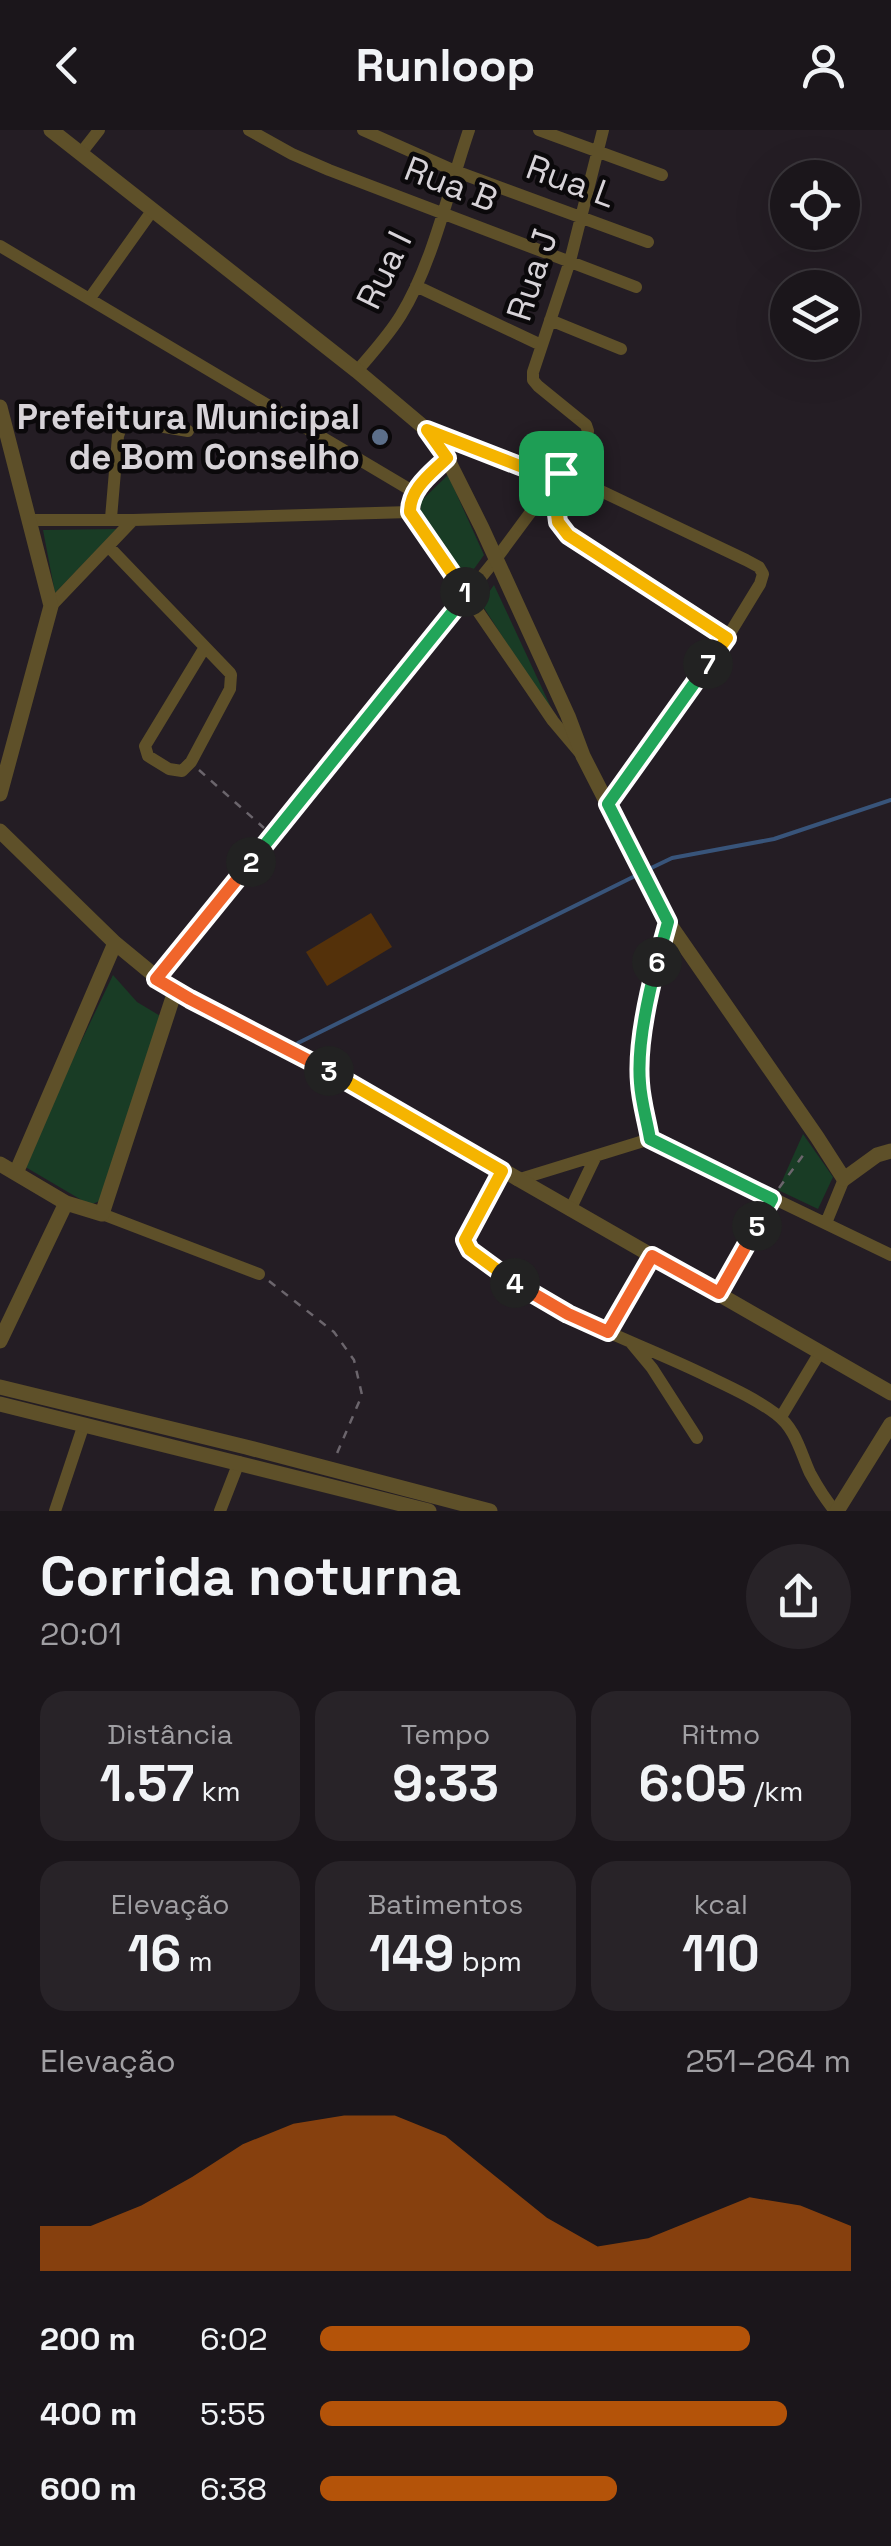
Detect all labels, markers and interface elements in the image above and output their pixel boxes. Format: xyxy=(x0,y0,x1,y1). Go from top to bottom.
text: Runloop xyxy=(356,37,535,94)
icon: back xyxy=(40,38,95,93)
icon: person xyxy=(796,38,851,93)
street label: Rua L xyxy=(520,145,622,217)
street label: Rua B xyxy=(398,146,504,222)
map controls xyxy=(770,160,860,360)
button: locate xyxy=(770,160,860,250)
street label: Rua I xyxy=(346,224,422,316)
street label: Rua J xyxy=(497,224,567,326)
button: layers xyxy=(770,270,860,360)
place label: Prefeitura Municipal de Bom Conselho xyxy=(17,395,360,479)
marker: Prefeitura Municipal de Bom Conselho xyxy=(369,426,391,448)
pin xyxy=(519,431,604,516)
icon: arrive xyxy=(534,446,589,501)
pin: 1 xyxy=(440,567,490,617)
text: 1 xyxy=(459,574,471,610)
pin: 7 xyxy=(683,639,733,689)
text: 7 xyxy=(700,646,716,682)
pin: 2 xyxy=(226,837,276,887)
text: 2 xyxy=(243,844,259,880)
pin: 6 xyxy=(632,937,682,987)
text: 6 xyxy=(648,944,666,980)
pin: 3 xyxy=(304,1046,354,1096)
text: 3 xyxy=(320,1053,338,1089)
pin: 5 xyxy=(732,1201,782,1251)
text: 5 xyxy=(749,1208,765,1244)
pin: 4 xyxy=(490,1258,540,1308)
text: 4 xyxy=(506,1265,524,1301)
text: Corrida noturna xyxy=(40,1541,461,1611)
button: share xyxy=(746,1544,851,1649)
text: 20:01 xyxy=(40,1614,122,1654)
text: Distância xyxy=(107,1716,233,1752)
text: Tempo xyxy=(401,1716,490,1752)
text: Ritmo xyxy=(681,1716,760,1752)
text: 1.57 xyxy=(100,1752,194,1816)
text: 9:33 xyxy=(392,1752,499,1816)
text: 6:05 xyxy=(638,1752,747,1816)
text: km xyxy=(194,1773,241,1809)
text: /km xyxy=(747,1773,803,1809)
text: Elevação xyxy=(111,1886,230,1922)
text: Batimentos xyxy=(368,1886,523,1922)
text: kcal xyxy=(694,1886,748,1922)
text: 16 xyxy=(128,1922,181,1986)
text: 149 xyxy=(369,1922,454,1986)
text: 110 xyxy=(682,1922,760,1986)
text: m xyxy=(181,1943,213,1979)
text: bpm xyxy=(454,1943,522,1979)
text: Elevação xyxy=(40,2041,176,2081)
text: 251–264 m xyxy=(686,2041,851,2081)
text: 200 m xyxy=(40,2319,136,2359)
text: 6:02 xyxy=(200,2319,268,2359)
text: 400 m xyxy=(40,2394,137,2434)
text: 5:55 xyxy=(200,2394,266,2434)
text: 600 m xyxy=(40,2469,137,2509)
text: 6:38 xyxy=(200,2469,267,2509)

